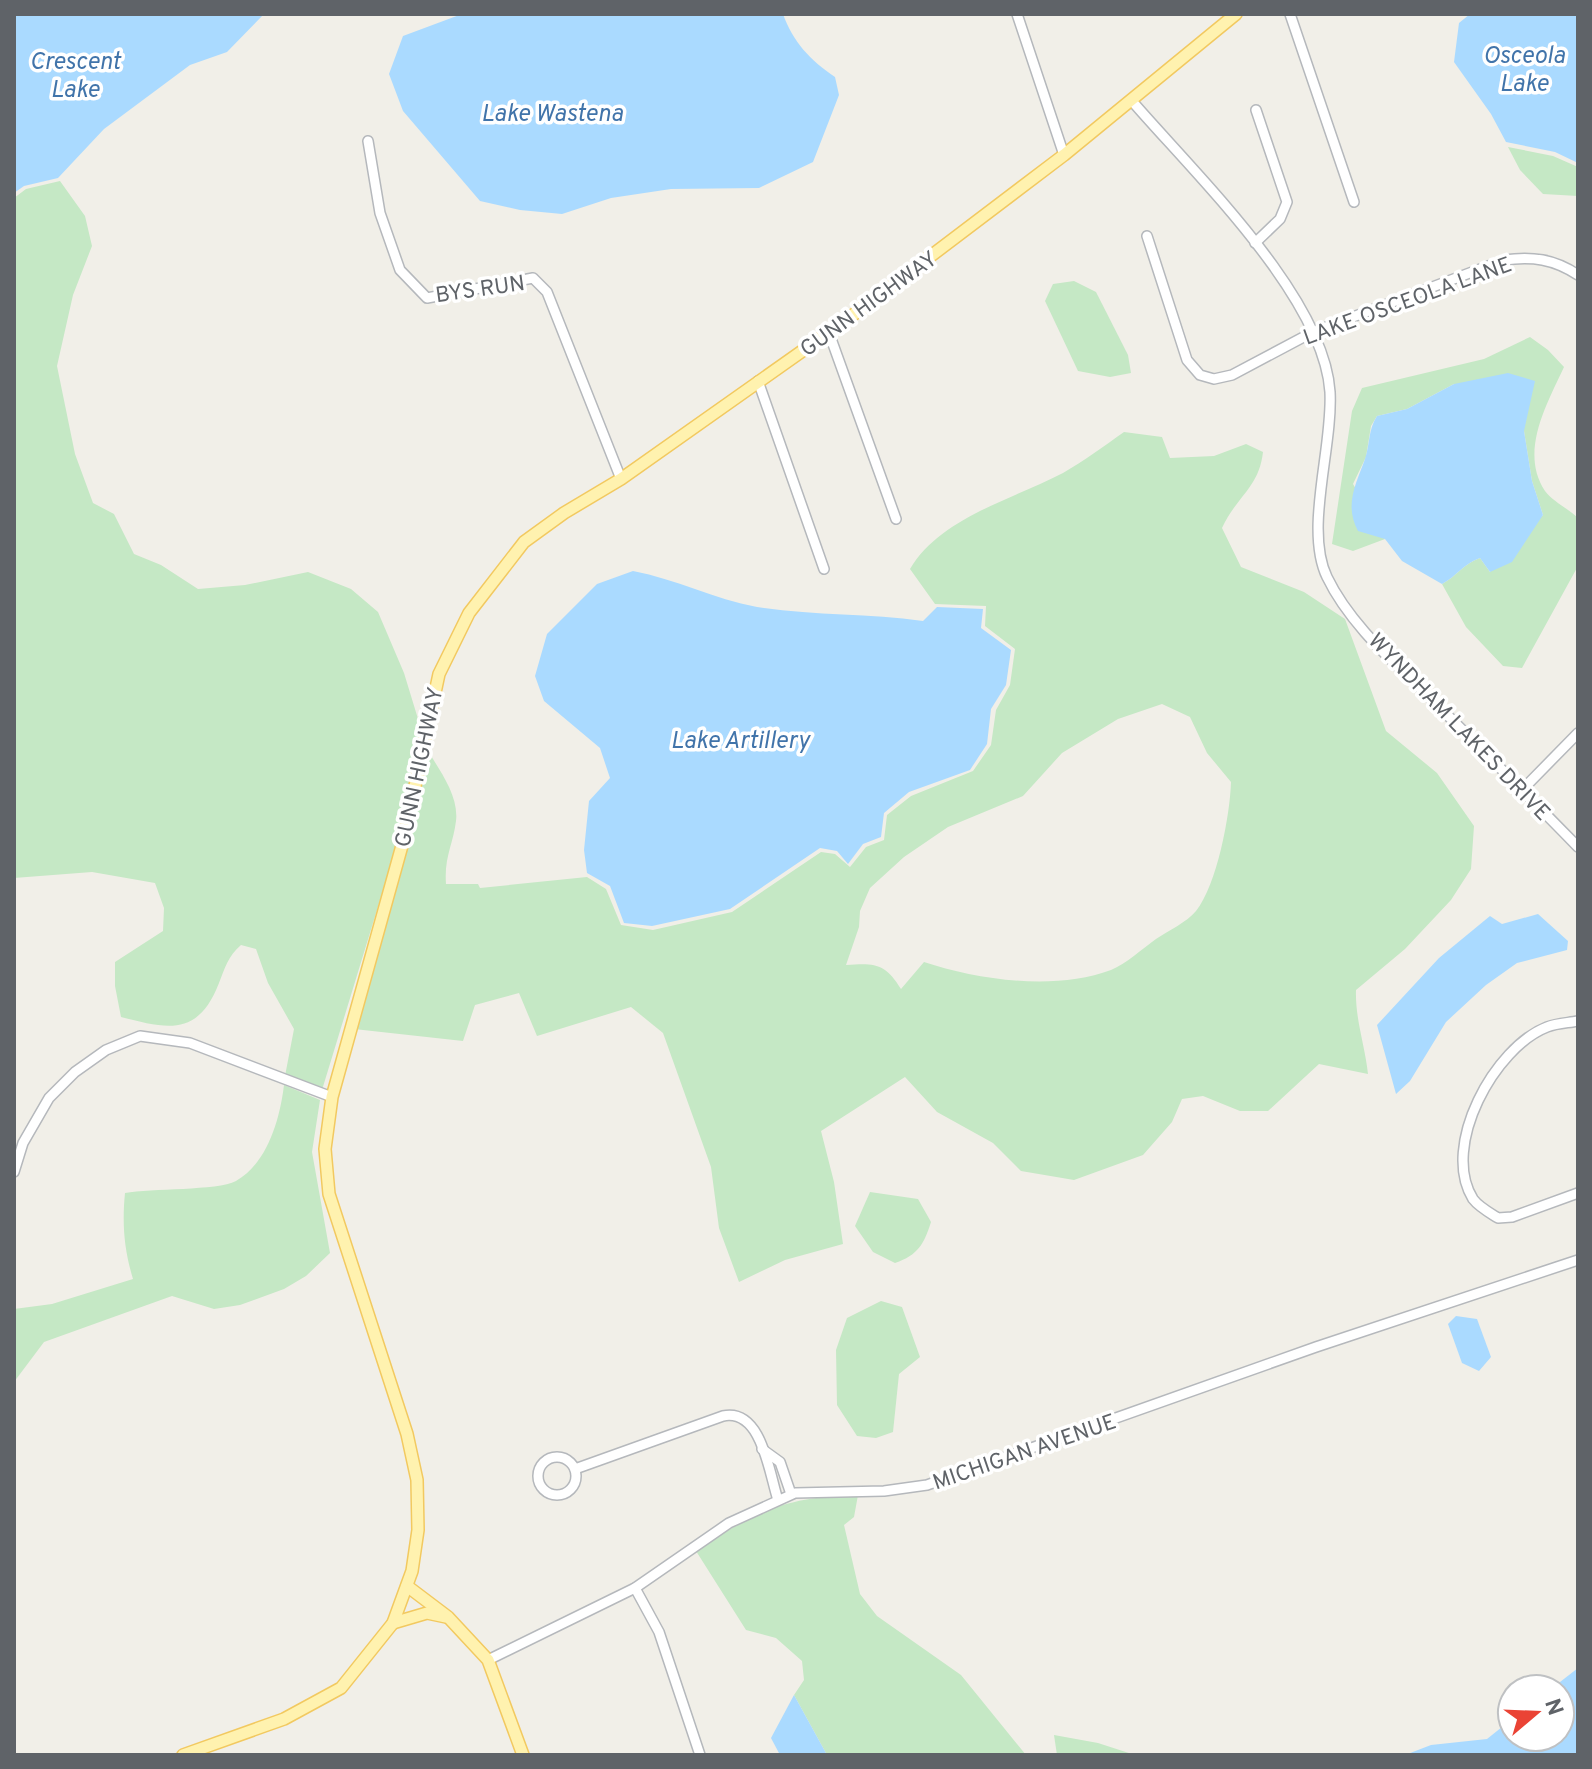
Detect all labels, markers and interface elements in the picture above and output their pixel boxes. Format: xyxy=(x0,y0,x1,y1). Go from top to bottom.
water label: Osceola Lake xyxy=(1483,42,1566,100)
water label: Crescent Lake xyxy=(29,48,122,106)
water label: Lake Wastena xyxy=(481,100,624,130)
street label: GUNN HIGHWAY xyxy=(796,246,943,364)
street label: LAKE OSCEOLA LANE xyxy=(1300,252,1516,353)
street label: BYS RUN xyxy=(434,271,527,310)
street label: WYNDHAM LAKES DRIVE xyxy=(1361,628,1555,827)
street label: GUNN HIGHWAY xyxy=(390,685,451,850)
water label: Lake Artillery xyxy=(671,727,811,757)
street label: MICHIGAN AVENUE xyxy=(930,1409,1120,1497)
north arrow xyxy=(1496,1673,1576,1753)
text: N xyxy=(1537,1695,1568,1719)

